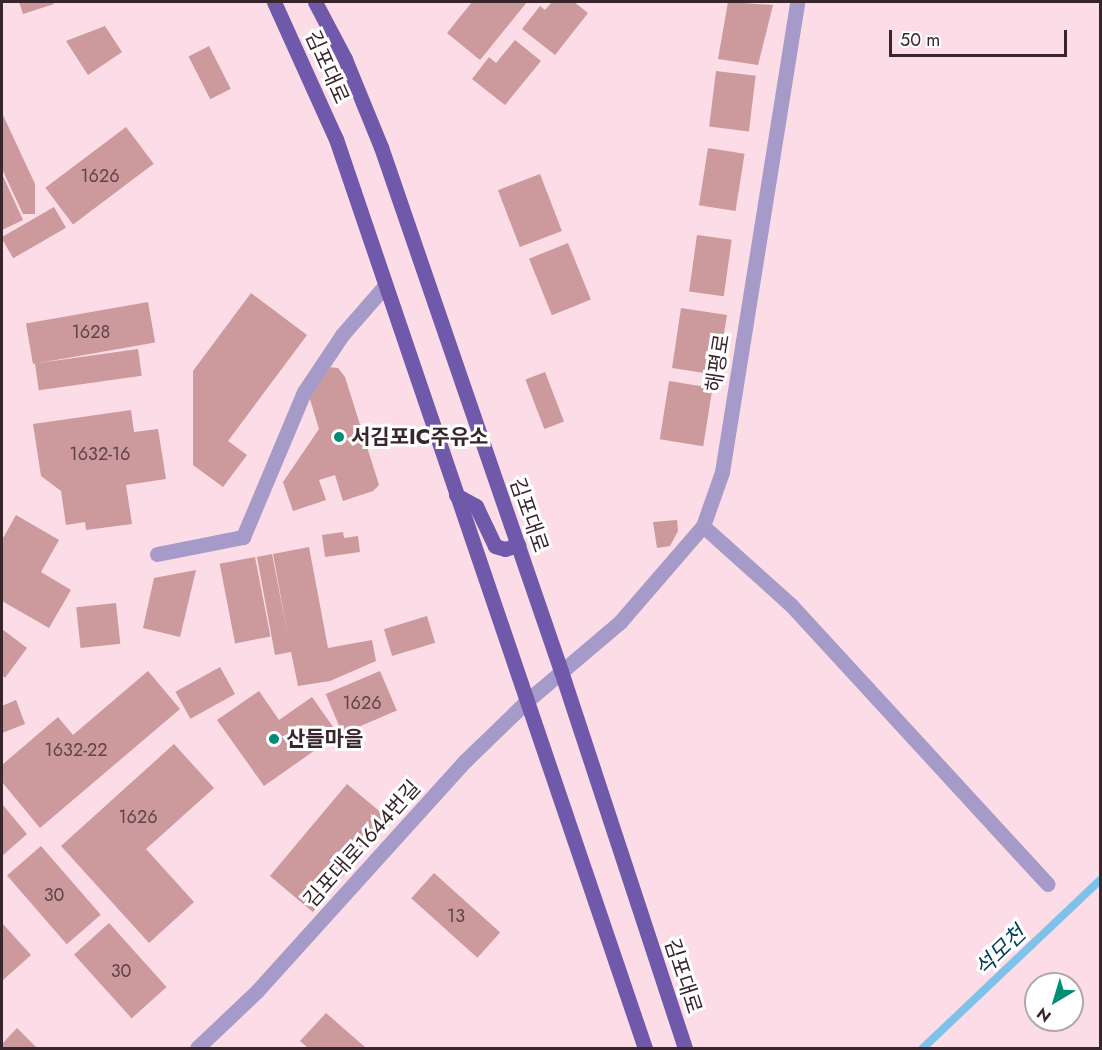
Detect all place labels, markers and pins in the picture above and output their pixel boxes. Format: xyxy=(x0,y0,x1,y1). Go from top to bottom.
place label: 서김포IC주유소 xyxy=(351,424,488,450)
marker: 서김포IC주유소 xyxy=(332,430,346,444)
place label: 산들마을 xyxy=(286,726,363,752)
marker: 산들마을 xyxy=(267,732,281,746)

